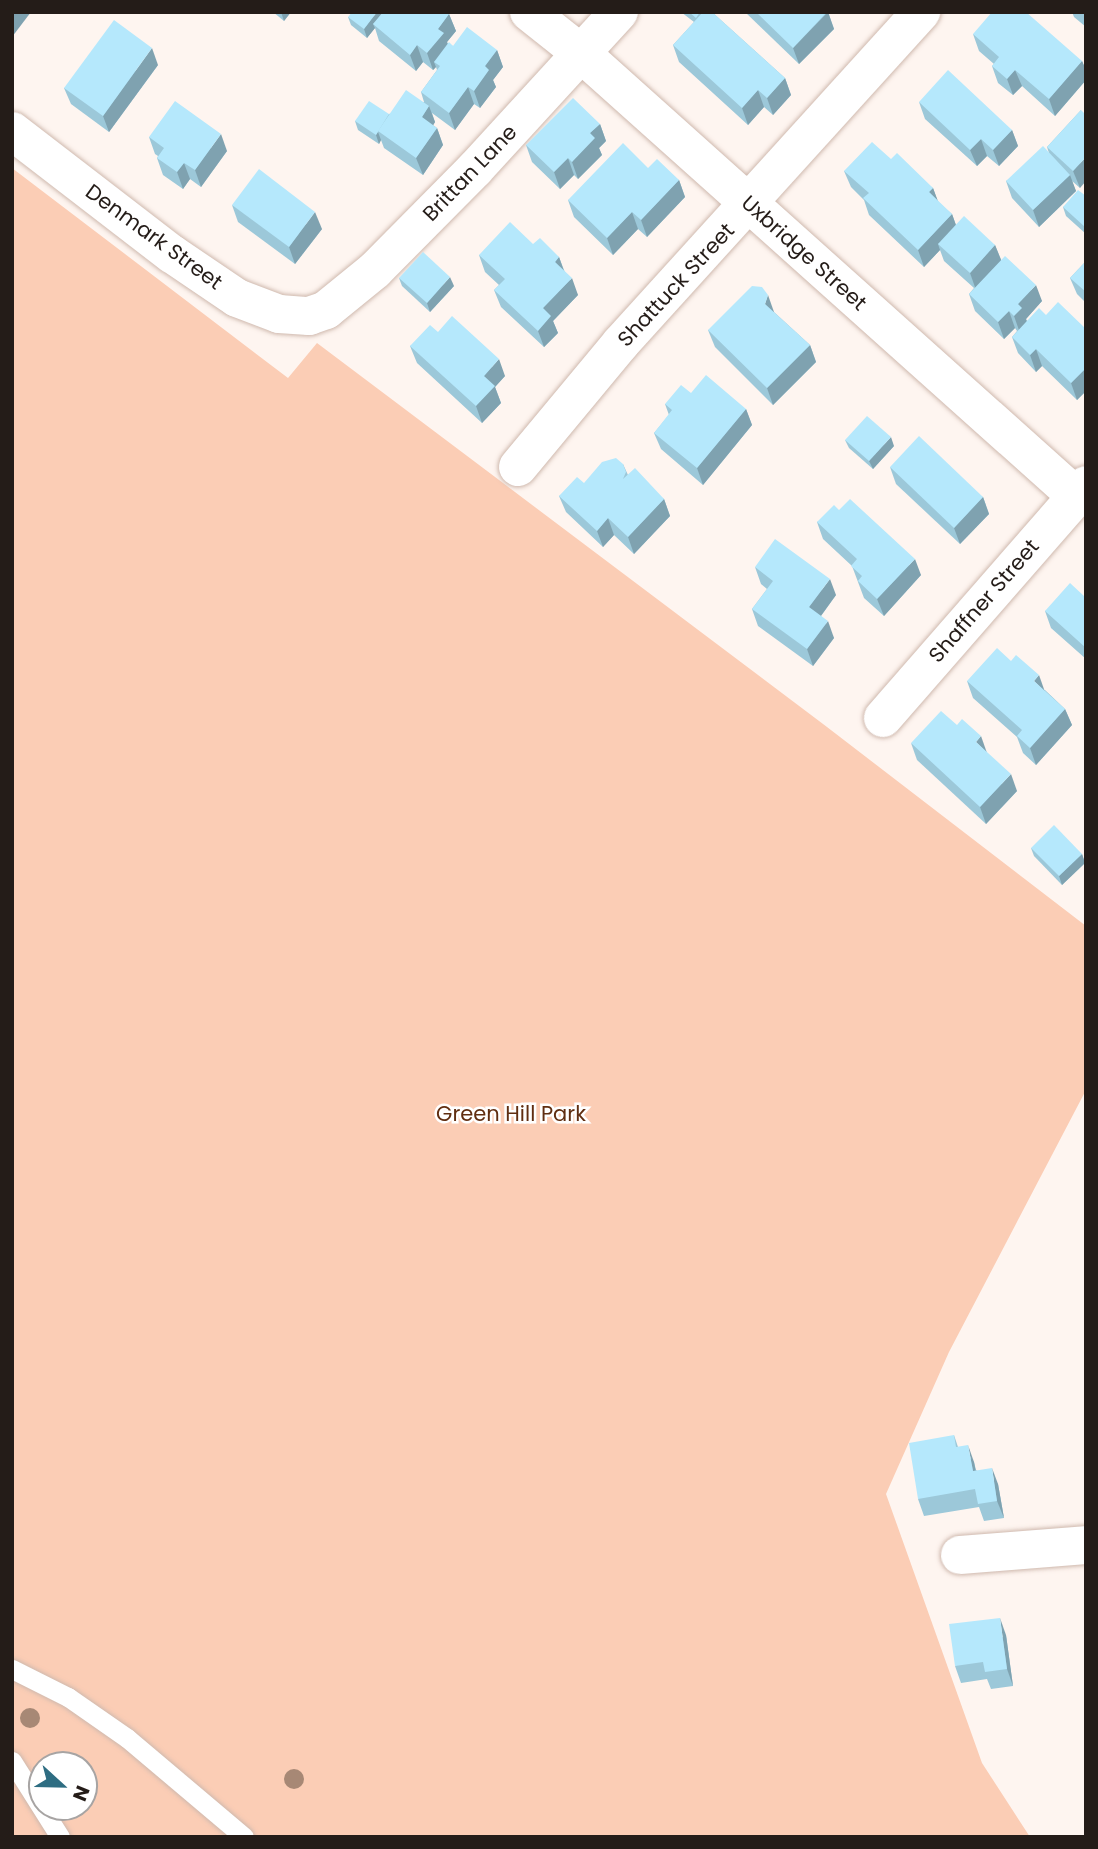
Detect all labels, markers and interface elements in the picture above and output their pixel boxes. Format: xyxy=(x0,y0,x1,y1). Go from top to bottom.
street label: Brittan Lane xyxy=(418,120,522,226)
street label: Denmark Street xyxy=(81,179,227,295)
street label: Uxbridge Street xyxy=(736,190,872,316)
street label: Shattuck Street xyxy=(612,218,740,352)
street label: Shaffner Street xyxy=(924,534,1044,668)
park label: Green Hill Park xyxy=(436,1101,586,1127)
north arrow xyxy=(28,1751,98,1821)
text: N xyxy=(66,1782,96,1805)

